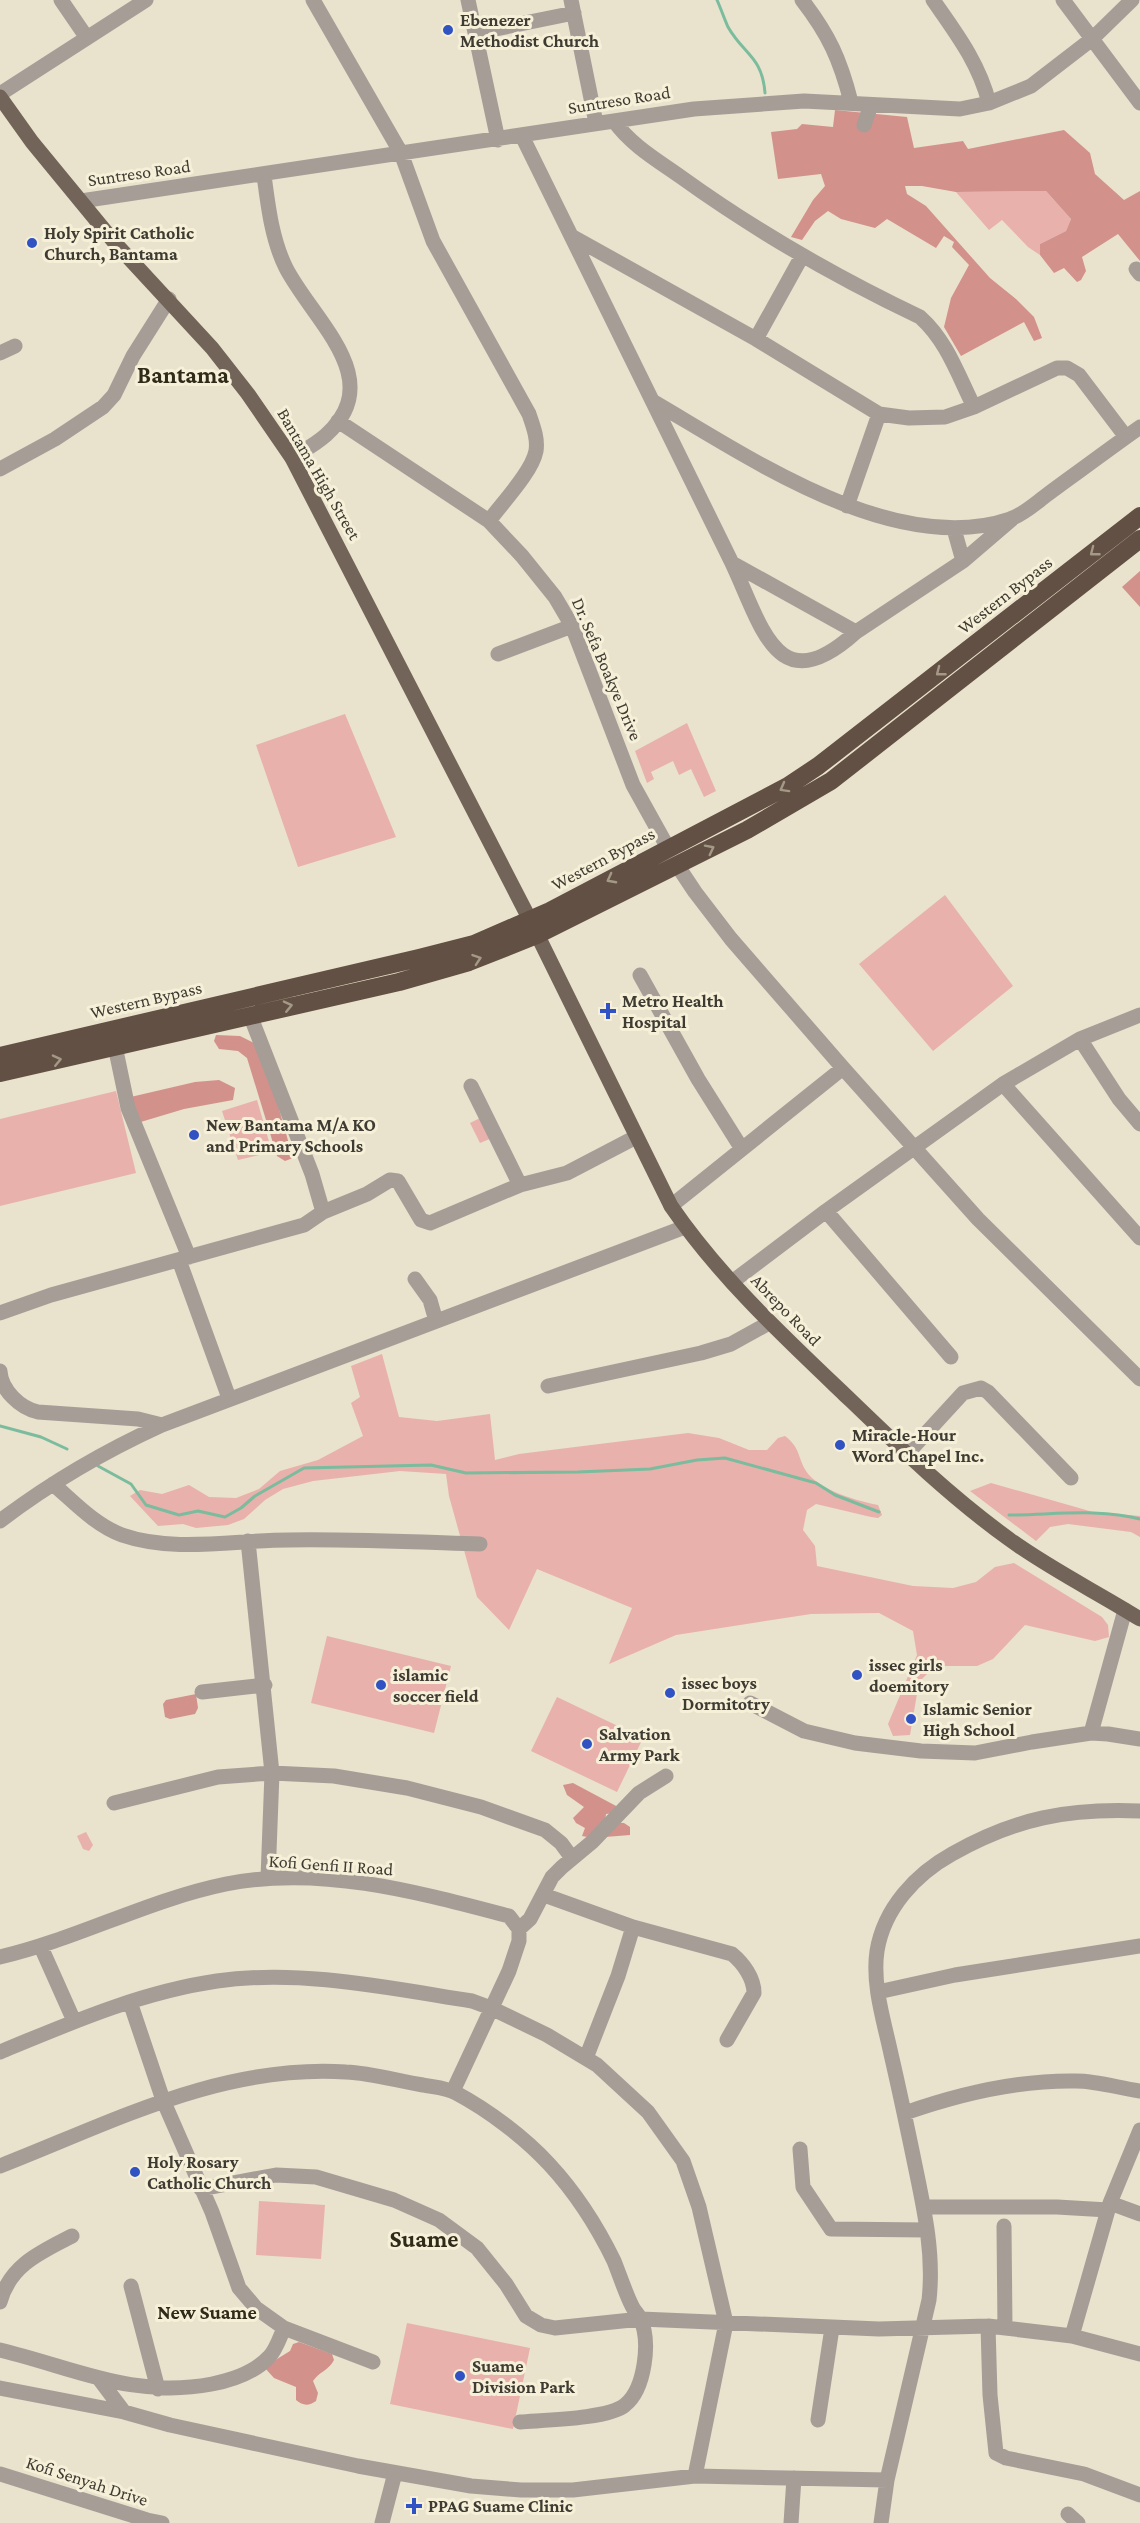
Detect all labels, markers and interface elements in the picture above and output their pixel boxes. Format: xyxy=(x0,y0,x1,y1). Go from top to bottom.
place label: Ebenezer Methodist Church xyxy=(460,10,600,51)
marker: Ebenezer Methodist Church xyxy=(441,23,455,37)
street label: Suntreso Road xyxy=(566,82,672,118)
street label: Suntreso Road xyxy=(86,156,192,190)
place label: Holy Spirit Catholic Church, Bantama xyxy=(44,223,194,264)
marker: Holy Spirit Catholic Church, Bantama xyxy=(25,236,39,250)
district label: Bantama xyxy=(137,361,229,388)
street label: Bantama High Street xyxy=(273,405,365,544)
one-way arrow xyxy=(1090,545,1101,556)
street label: Western Bypass xyxy=(954,552,1056,638)
street label: Dr. Sefa Boakye Drive xyxy=(568,595,646,743)
one-way arrow xyxy=(936,665,947,676)
one-way arrow xyxy=(780,781,790,792)
street label: Western Bypass xyxy=(548,823,658,895)
one-way arrow xyxy=(704,844,715,856)
one-way arrow xyxy=(607,872,618,883)
one-way arrow xyxy=(471,954,482,966)
street label: Western Bypass xyxy=(88,977,204,1023)
place label: Metro Health Hospital xyxy=(622,991,724,1032)
one-way arrow xyxy=(283,1001,293,1014)
marker: Metro Health Hospital xyxy=(599,1002,617,1020)
one-way arrow xyxy=(52,1054,62,1067)
place label: New Bantama M/A KO and Primary Schools xyxy=(206,1115,376,1156)
marker: New Bantama M/A KO and Primary Schools xyxy=(187,1128,201,1142)
street label: Abrepo Road xyxy=(747,1270,825,1350)
place label: Miracle-Hour Word Chapel Inc. xyxy=(851,1425,984,1466)
marker: Miracle-Hour Word Chapel Inc. xyxy=(833,1438,847,1452)
place label: issec girls doemitory xyxy=(869,1655,949,1696)
place label: islamic soccer field xyxy=(393,1665,479,1706)
marker: issec girls doemitory xyxy=(850,1668,864,1682)
place label: issec boys Dormitotry xyxy=(682,1673,770,1714)
marker: islamic soccer field xyxy=(374,1678,388,1692)
marker: issec boys Dormitotry xyxy=(663,1686,677,1700)
place label: Islamic Senior High School xyxy=(923,1699,1032,1740)
marker: Islamic Senior High School xyxy=(904,1712,918,1726)
place label: Salvation Army Park xyxy=(598,1724,680,1765)
marker: Salvation Army Park xyxy=(580,1737,594,1751)
street label: Kofi Genfi II Road xyxy=(268,1851,394,1879)
place label: Holy Rosary Catholic Church xyxy=(147,2152,272,2193)
marker: Holy Rosary Catholic Church xyxy=(128,2165,142,2179)
district label: Suame xyxy=(390,2225,458,2252)
district label: New Suame xyxy=(157,2301,257,2323)
place label: Suame Division Park xyxy=(472,2356,575,2397)
marker: Suame Division Park xyxy=(453,2369,467,2383)
street label: Kofi Senyah Drive xyxy=(24,2452,150,2510)
place label: PPAG Suame Clinic xyxy=(428,2496,573,2516)
marker: PPAG Suame Clinic xyxy=(405,2497,423,2515)

